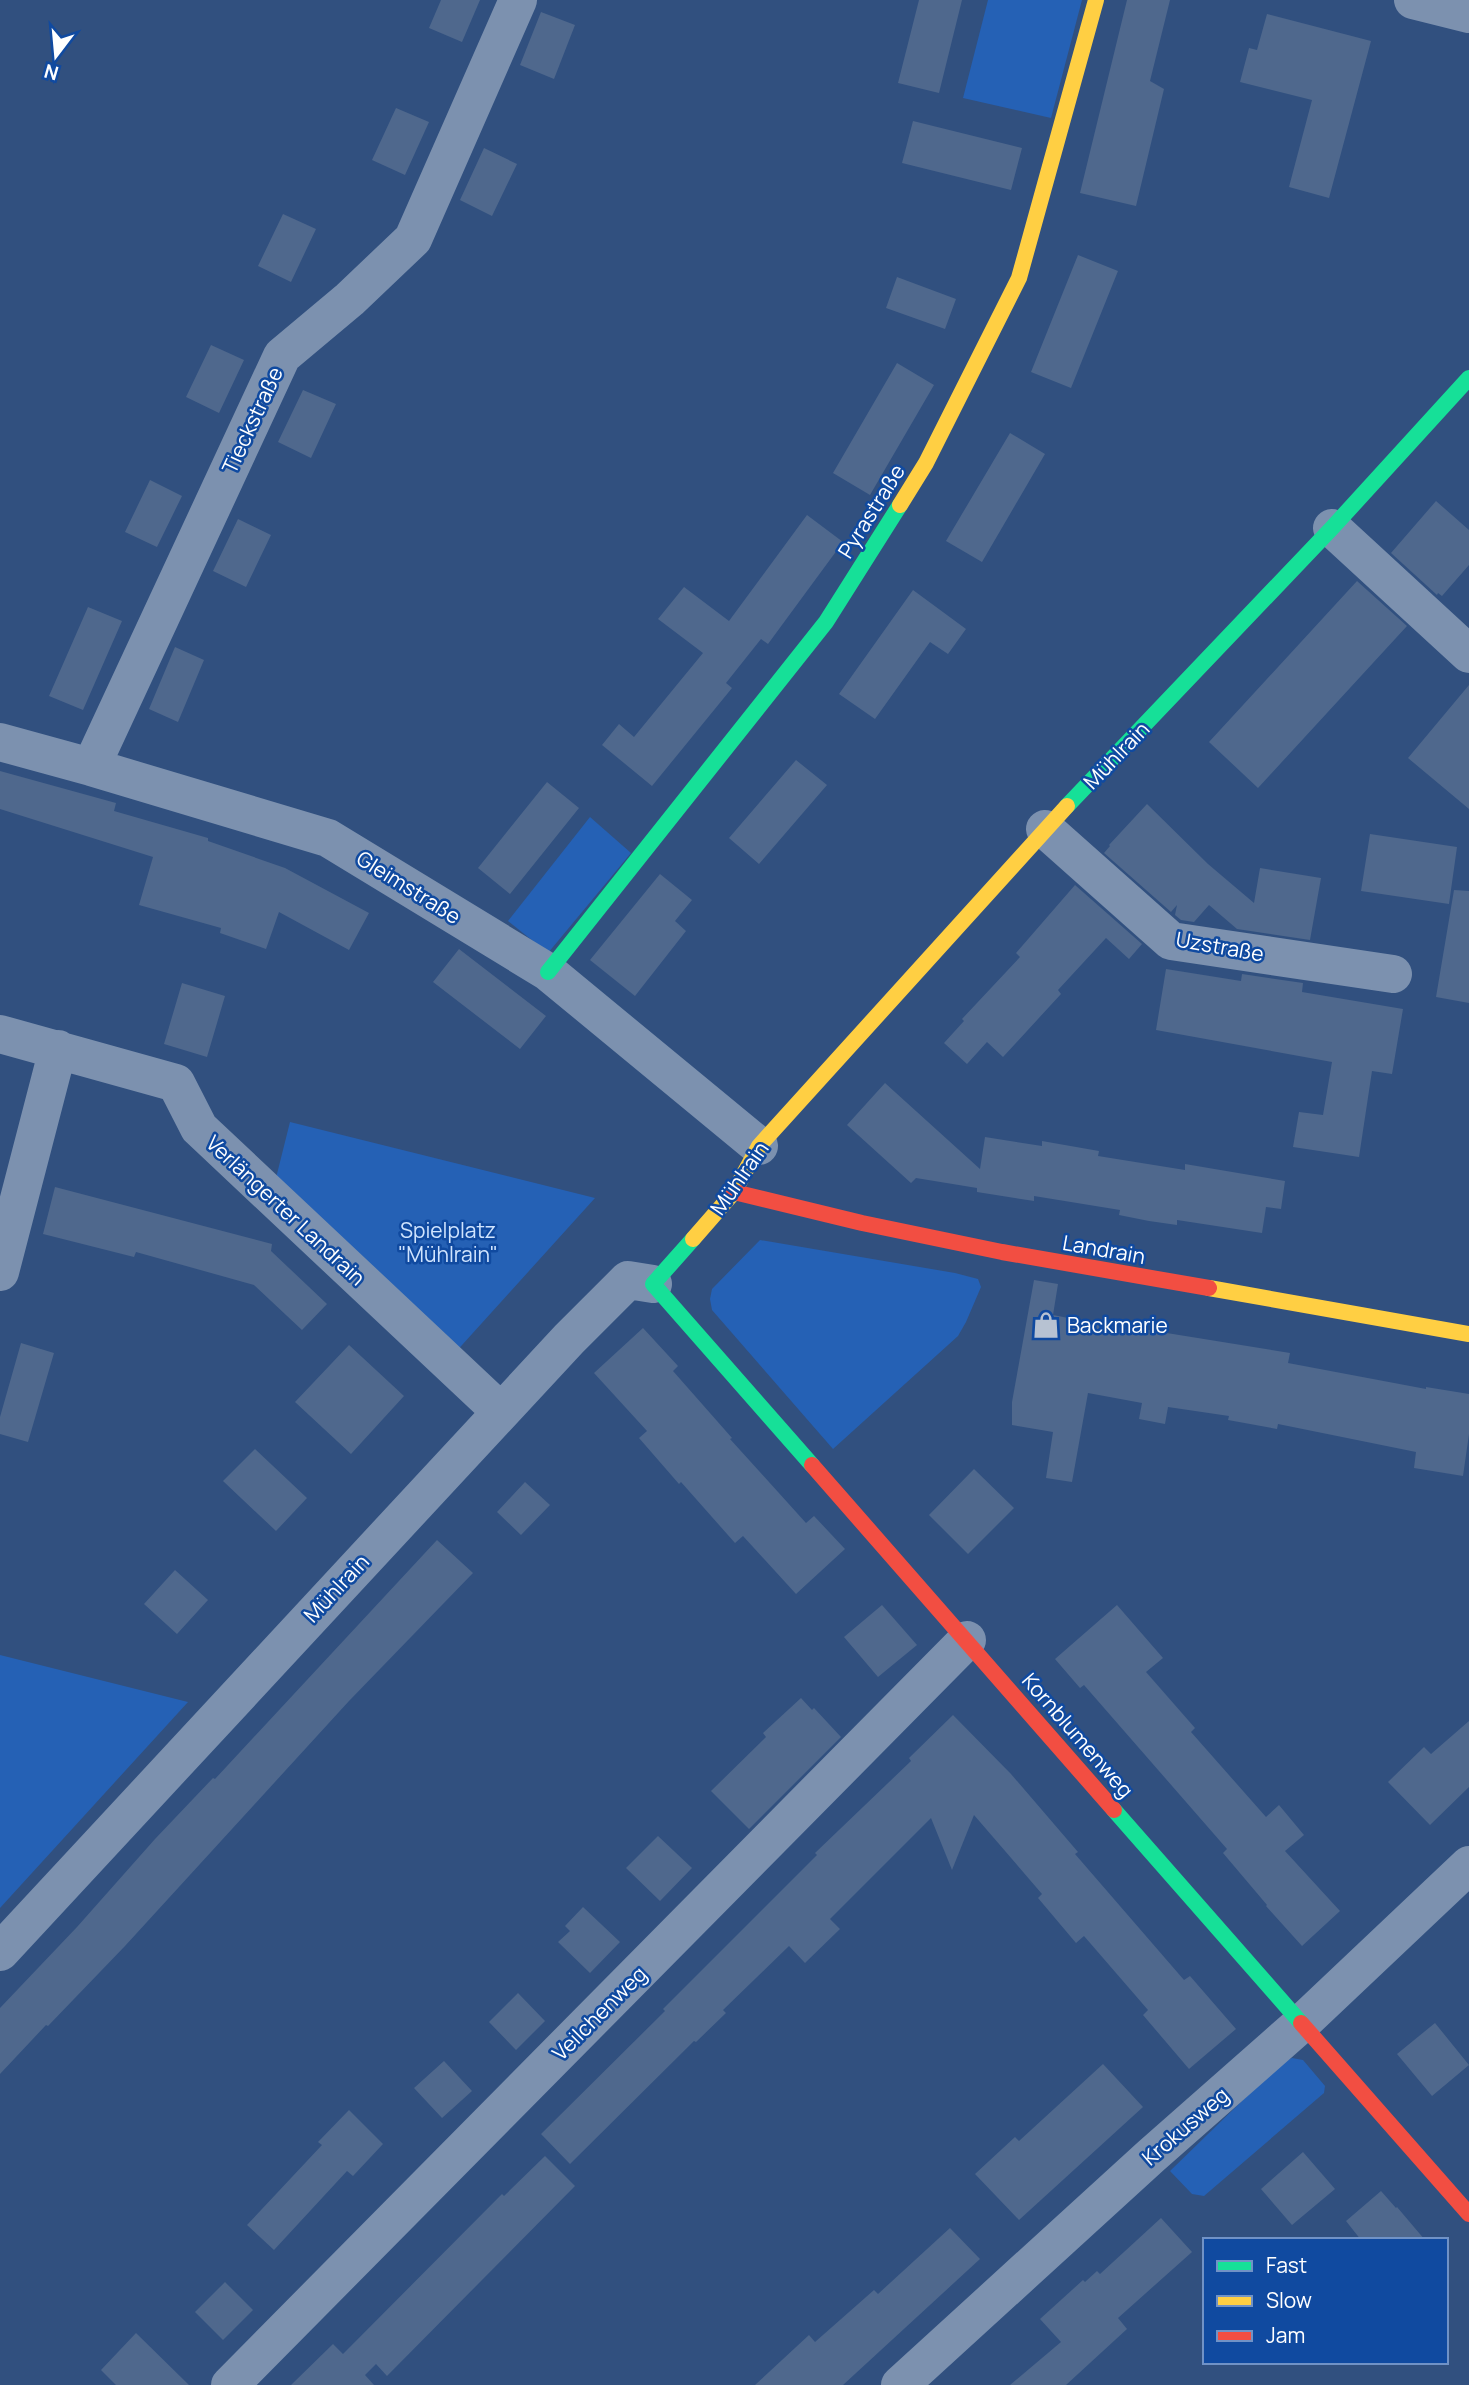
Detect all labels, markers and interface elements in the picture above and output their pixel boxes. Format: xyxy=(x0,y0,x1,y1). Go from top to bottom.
north arrow xyxy=(21,21,91,91)
text: N xyxy=(41,58,61,87)
street label: Tieckstraße xyxy=(215,362,289,478)
street label: Pyrastraße xyxy=(831,459,911,563)
street label: Mühlrain xyxy=(1077,715,1155,795)
street label: Gleimstraße xyxy=(352,844,466,930)
street label: Uzstraße xyxy=(1174,924,1266,968)
street label: Verlängerter Landrain xyxy=(200,1129,372,1291)
street label: Mühlrain xyxy=(704,1136,774,1220)
park label: Spielplatz "Mühlrain" xyxy=(398,1216,498,1268)
street label: Landrain xyxy=(1060,1228,1148,1270)
shop icon: Backmarie xyxy=(1031,1310,1061,1340)
place label: Backmarie xyxy=(1067,1311,1168,1339)
street label: Mühlrain xyxy=(297,1548,375,1628)
street label: Kornblumenweg xyxy=(1016,1667,1140,1803)
street label: Veilchenweg xyxy=(546,1960,652,2066)
street label: Krokusweg xyxy=(1136,2081,1234,2171)
legend xyxy=(1203,2238,1448,2364)
text: Fast xyxy=(1266,2251,1307,2279)
text: Slow xyxy=(1266,2286,1312,2314)
text: Jam xyxy=(1266,2321,1305,2349)

